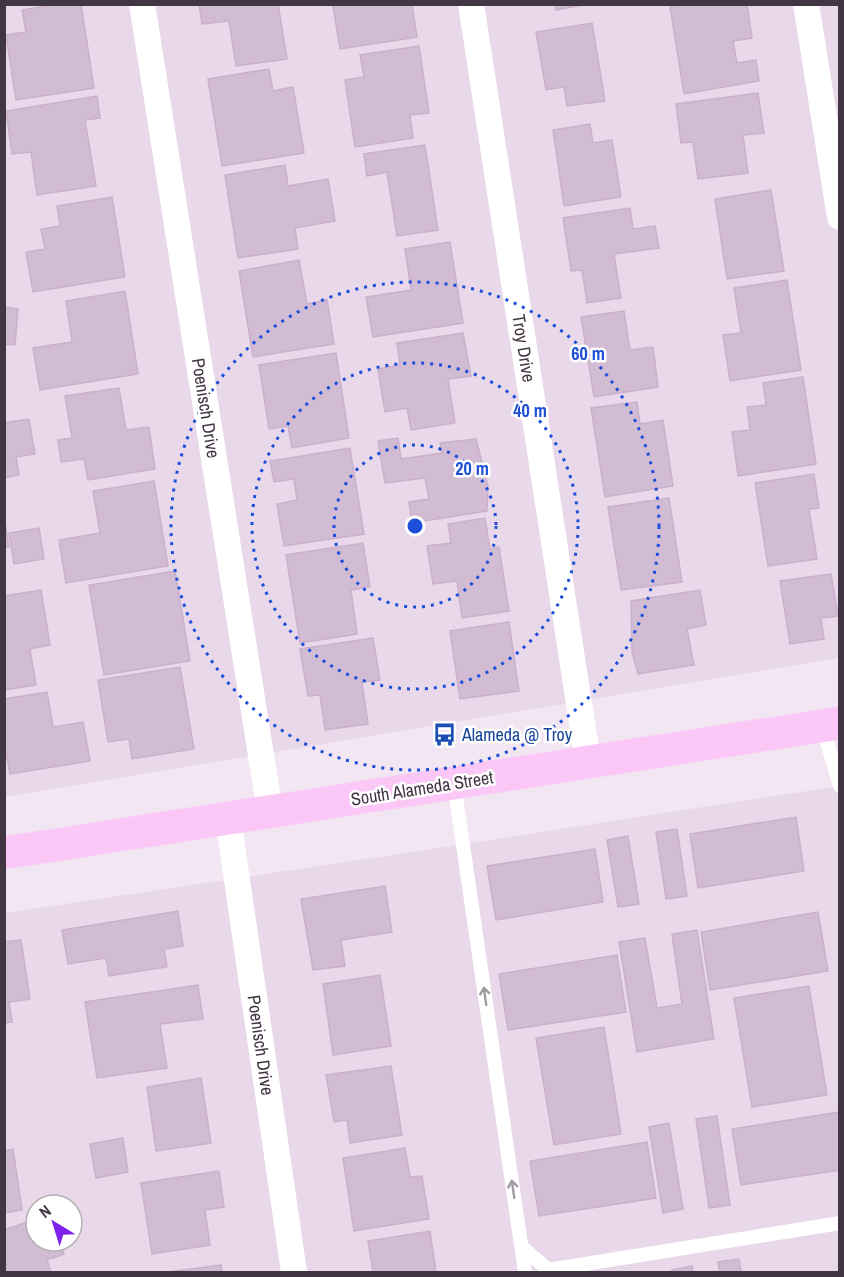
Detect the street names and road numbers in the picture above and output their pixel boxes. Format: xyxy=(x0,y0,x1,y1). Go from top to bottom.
street label: Troy Drive xyxy=(506,312,542,384)
street label: Poenisch Drive xyxy=(186,356,226,460)
street label: South Alameda Street xyxy=(349,764,495,812)
street label: Poenisch Drive xyxy=(242,993,280,1097)

